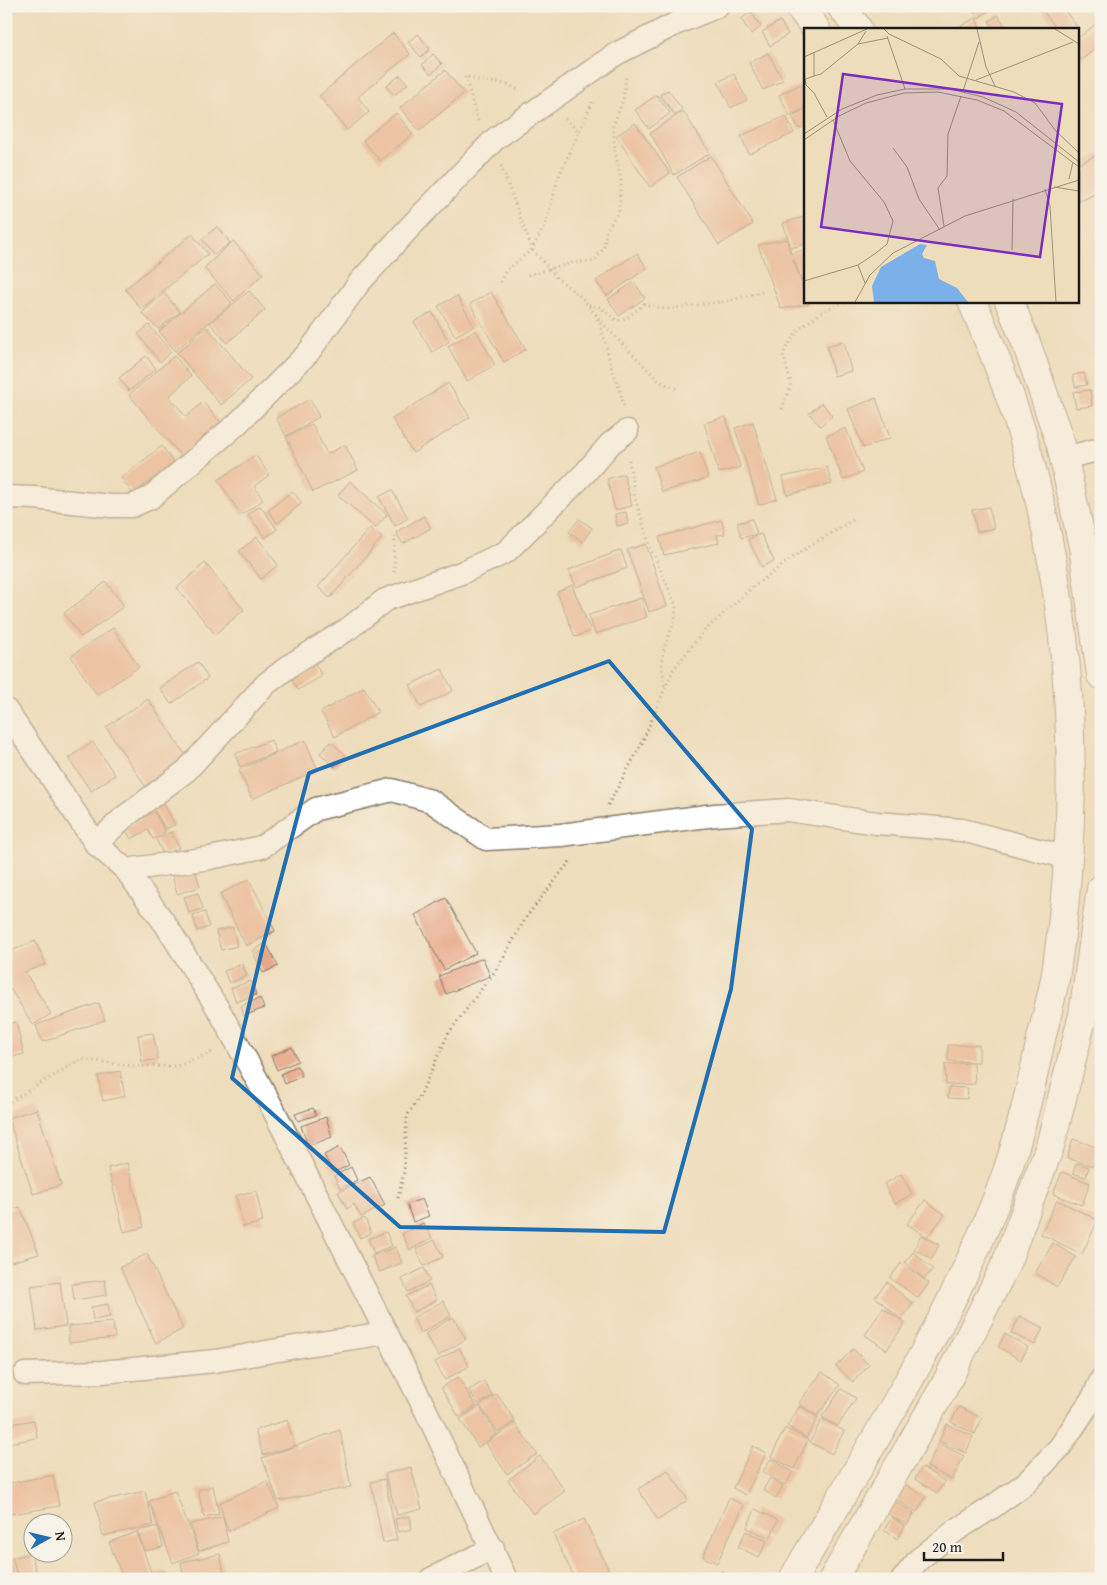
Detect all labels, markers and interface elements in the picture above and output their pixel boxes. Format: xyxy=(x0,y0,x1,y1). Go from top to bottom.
inset map xyxy=(804,28,1080,302)
north arrow xyxy=(22,1512,72,1562)
text: N xyxy=(50,1530,72,1543)
scale bar xyxy=(924,1530,1003,1562)
text: 20 m xyxy=(932,1536,963,1557)

